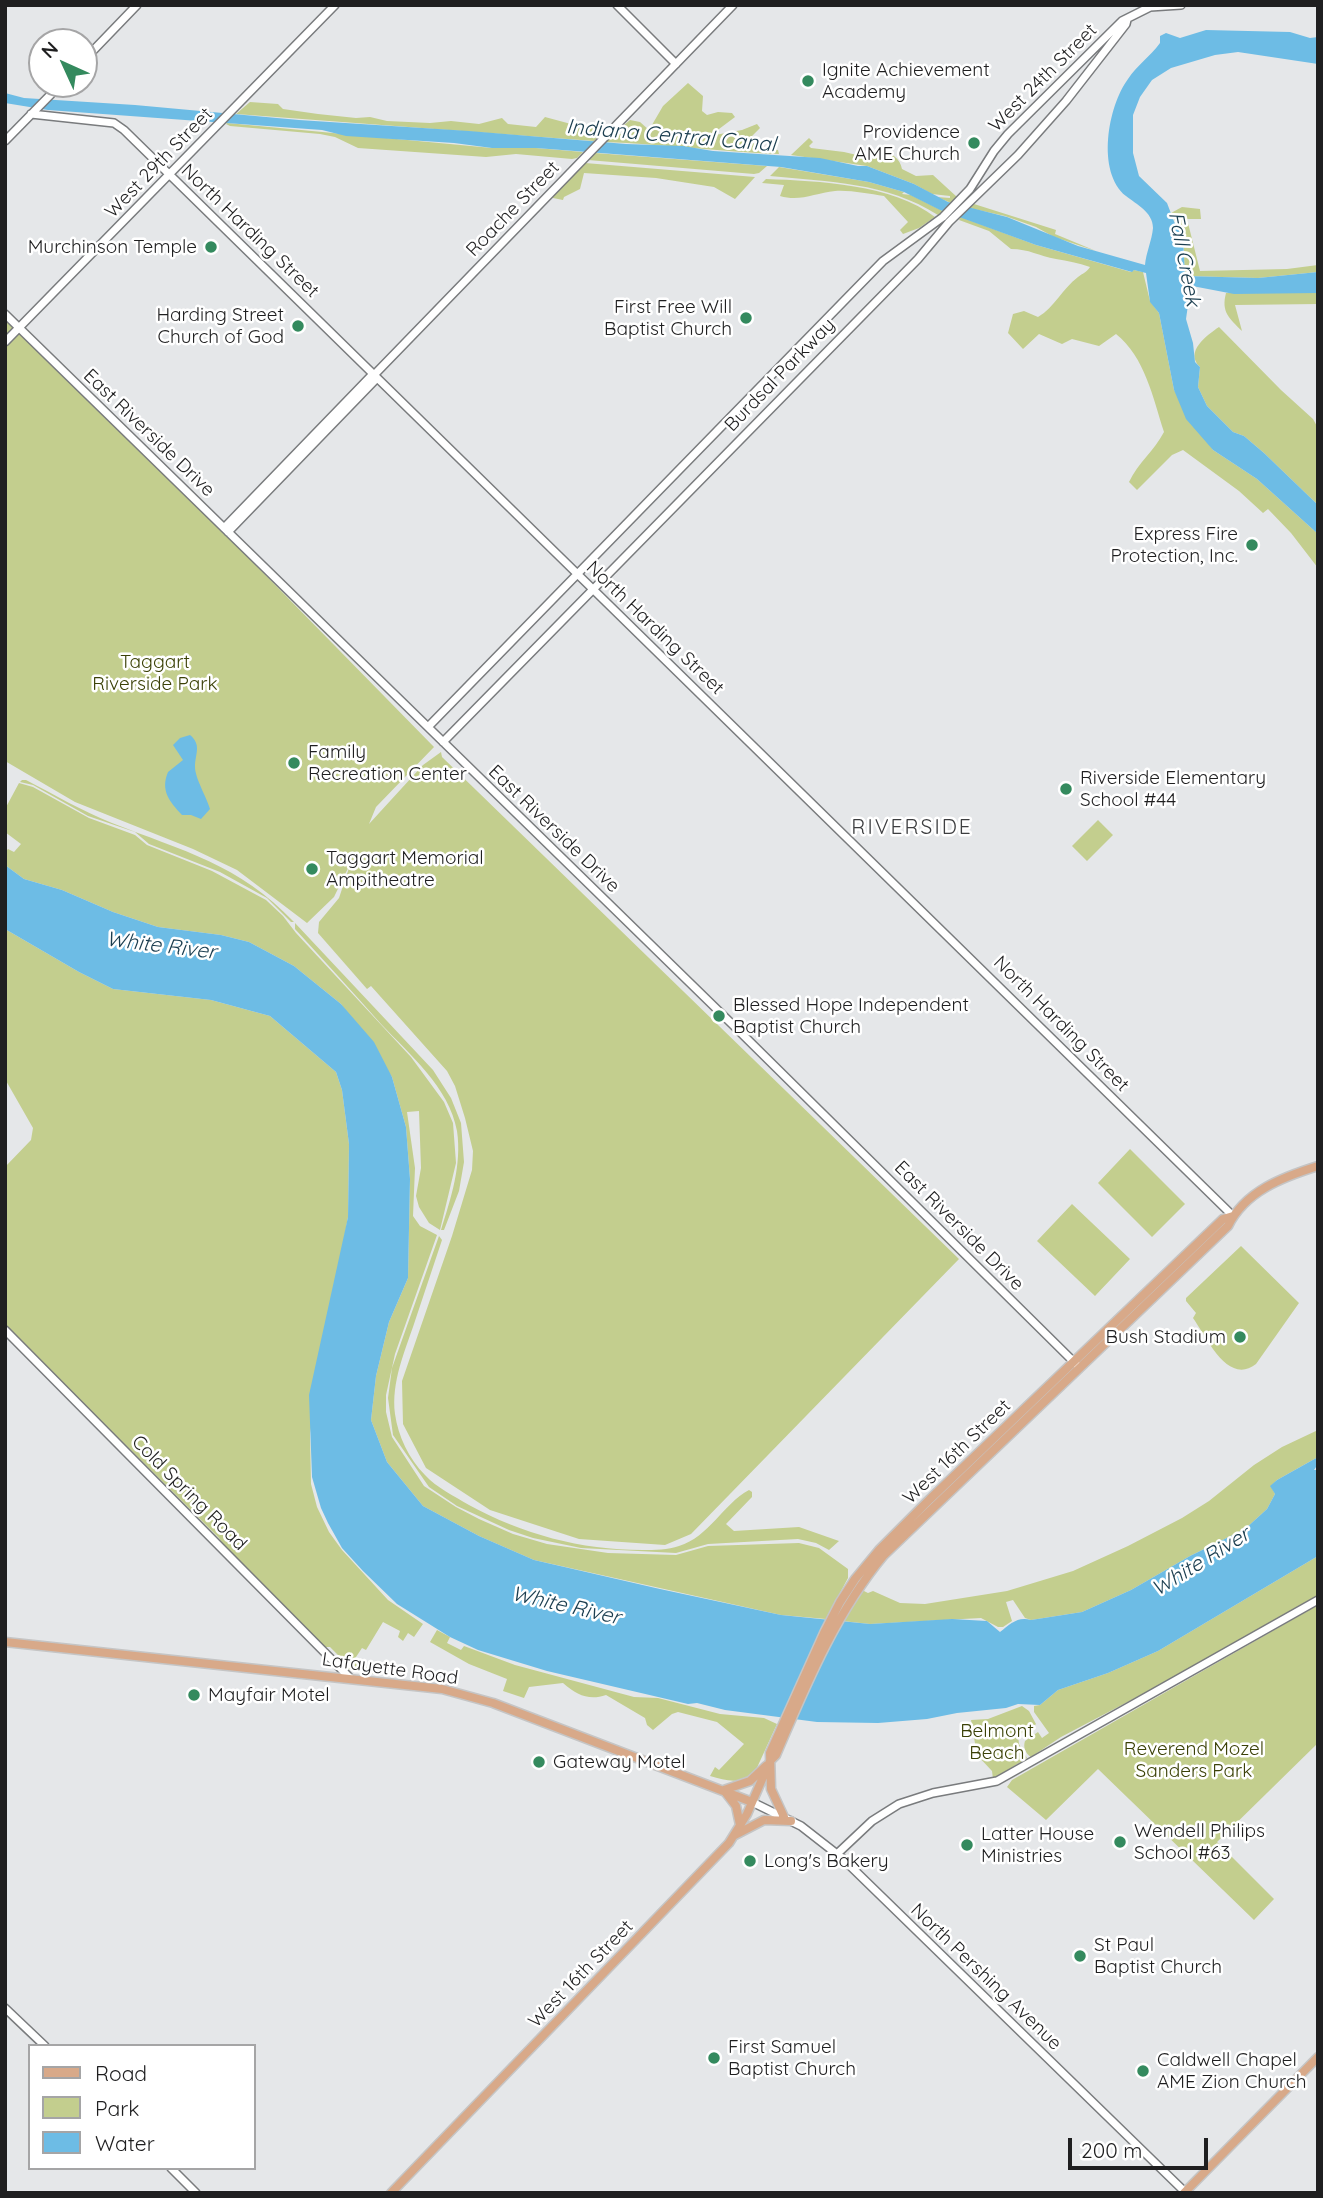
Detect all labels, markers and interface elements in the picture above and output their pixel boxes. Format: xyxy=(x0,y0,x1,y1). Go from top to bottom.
street label: West 24th Street xyxy=(984,19,1102,137)
north arrow xyxy=(28,28,98,98)
text: N xyxy=(36,36,63,63)
place label: Ignite Achievement Academy xyxy=(822,59,990,103)
marker: Ignite Achievement Academy xyxy=(800,73,816,89)
street label: West 29th Street xyxy=(101,103,217,223)
water label: Indiana Central Canal xyxy=(565,114,777,158)
place label: Providence AME Church xyxy=(854,121,960,165)
marker: Providence AME Church xyxy=(966,135,982,151)
street label: Roache Street xyxy=(462,156,564,262)
street label: North Harding Street xyxy=(176,159,324,303)
water label: Fall Creek xyxy=(1162,210,1206,308)
place label: Murchinson Temple xyxy=(28,236,197,258)
marker: Murchinson Temple xyxy=(203,239,219,255)
place label: First Free Will Baptist Church xyxy=(604,296,732,340)
place label: Harding Street Church of God xyxy=(156,304,284,348)
marker: First Free Will Baptist Church xyxy=(738,310,754,326)
street label: Burdsal Parkway xyxy=(720,314,840,436)
marker: Harding Street Church of God xyxy=(290,318,306,334)
street label: East Riverside Drive xyxy=(79,364,219,502)
place label: Express Fire Protection, Inc. xyxy=(1111,523,1238,567)
marker: Express Fire Protection, Inc. xyxy=(1244,537,1260,553)
street label: North Harding Street xyxy=(581,556,729,700)
park label: Taggart Riverside Park xyxy=(92,651,218,695)
place label: Family Recreation Center xyxy=(308,741,467,785)
marker: Family Recreation Center xyxy=(286,755,302,771)
street label: East Riverside Drive xyxy=(484,760,624,898)
place label: Riverside Elementary School #44 xyxy=(1080,767,1266,811)
marker: Riverside Elementary School #44 xyxy=(1058,781,1074,797)
district label: RIVERSIDE xyxy=(852,815,972,841)
place label: Taggart Memorial Ampitheatre xyxy=(326,847,484,891)
marker: Taggart Memorial Ampitheatre xyxy=(304,861,320,877)
water label: White River xyxy=(104,927,218,965)
street label: North Harding Street xyxy=(988,951,1134,1097)
place label: Blessed Hope Independent Baptist Church xyxy=(733,994,969,1038)
marker: Blessed Hope Independent Baptist Church xyxy=(711,1008,727,1024)
street label: East Riverside Drive xyxy=(889,1156,1029,1296)
place label: Bush Stadium xyxy=(1106,1326,1226,1348)
marker: Bush Stadium xyxy=(1232,1329,1248,1345)
street label: West 16th Street xyxy=(898,1395,1016,1509)
street label: Cold Spring Road xyxy=(127,1431,251,1555)
water label: White River xyxy=(1147,1522,1255,1602)
water label: White River xyxy=(509,1581,623,1631)
street label: Lafayette Road xyxy=(320,1648,460,1690)
place label: Mayfair Motel xyxy=(208,1684,330,1706)
marker: Mayfair Motel xyxy=(186,1687,202,1703)
park label: Belmont Beach xyxy=(960,1720,1034,1764)
park label: Reverend Mozel Sanders Park xyxy=(1124,1738,1264,1782)
place label: Gateway Motel xyxy=(553,1751,686,1773)
marker: Gateway Motel xyxy=(531,1754,547,1770)
place label: Wendell Philips School #63 xyxy=(1134,1820,1265,1864)
place label: Latter House Ministries xyxy=(981,1823,1094,1867)
marker: Wendell Philips School #63 xyxy=(1112,1834,1128,1850)
marker: Latter House Ministries xyxy=(959,1837,975,1853)
place label: Long's Bakery xyxy=(764,1850,889,1872)
marker: Long's Bakery xyxy=(742,1853,758,1869)
street label: North Pershing Avenue xyxy=(906,1899,1066,2055)
street label: West 16th Street xyxy=(524,1915,638,2033)
place label: St Paul Baptist Church xyxy=(1094,1934,1222,1978)
marker: St Paul Baptist Church xyxy=(1072,1948,1088,1964)
place label: First Samuel Baptist Church xyxy=(728,2036,856,2080)
legend xyxy=(28,2044,256,2170)
place label: Caldwell Chapel AME Zion Church xyxy=(1157,2049,1306,2093)
marker: First Samuel Baptist Church xyxy=(706,2050,722,2066)
text: Road xyxy=(95,2060,147,2086)
marker: Caldwell Chapel AME Zion Church xyxy=(1135,2063,1151,2079)
text: Park xyxy=(95,2095,139,2121)
scale bar xyxy=(1071,2124,1211,2168)
text: Water xyxy=(95,2130,155,2156)
text: 200 m xyxy=(1081,2137,1143,2163)

